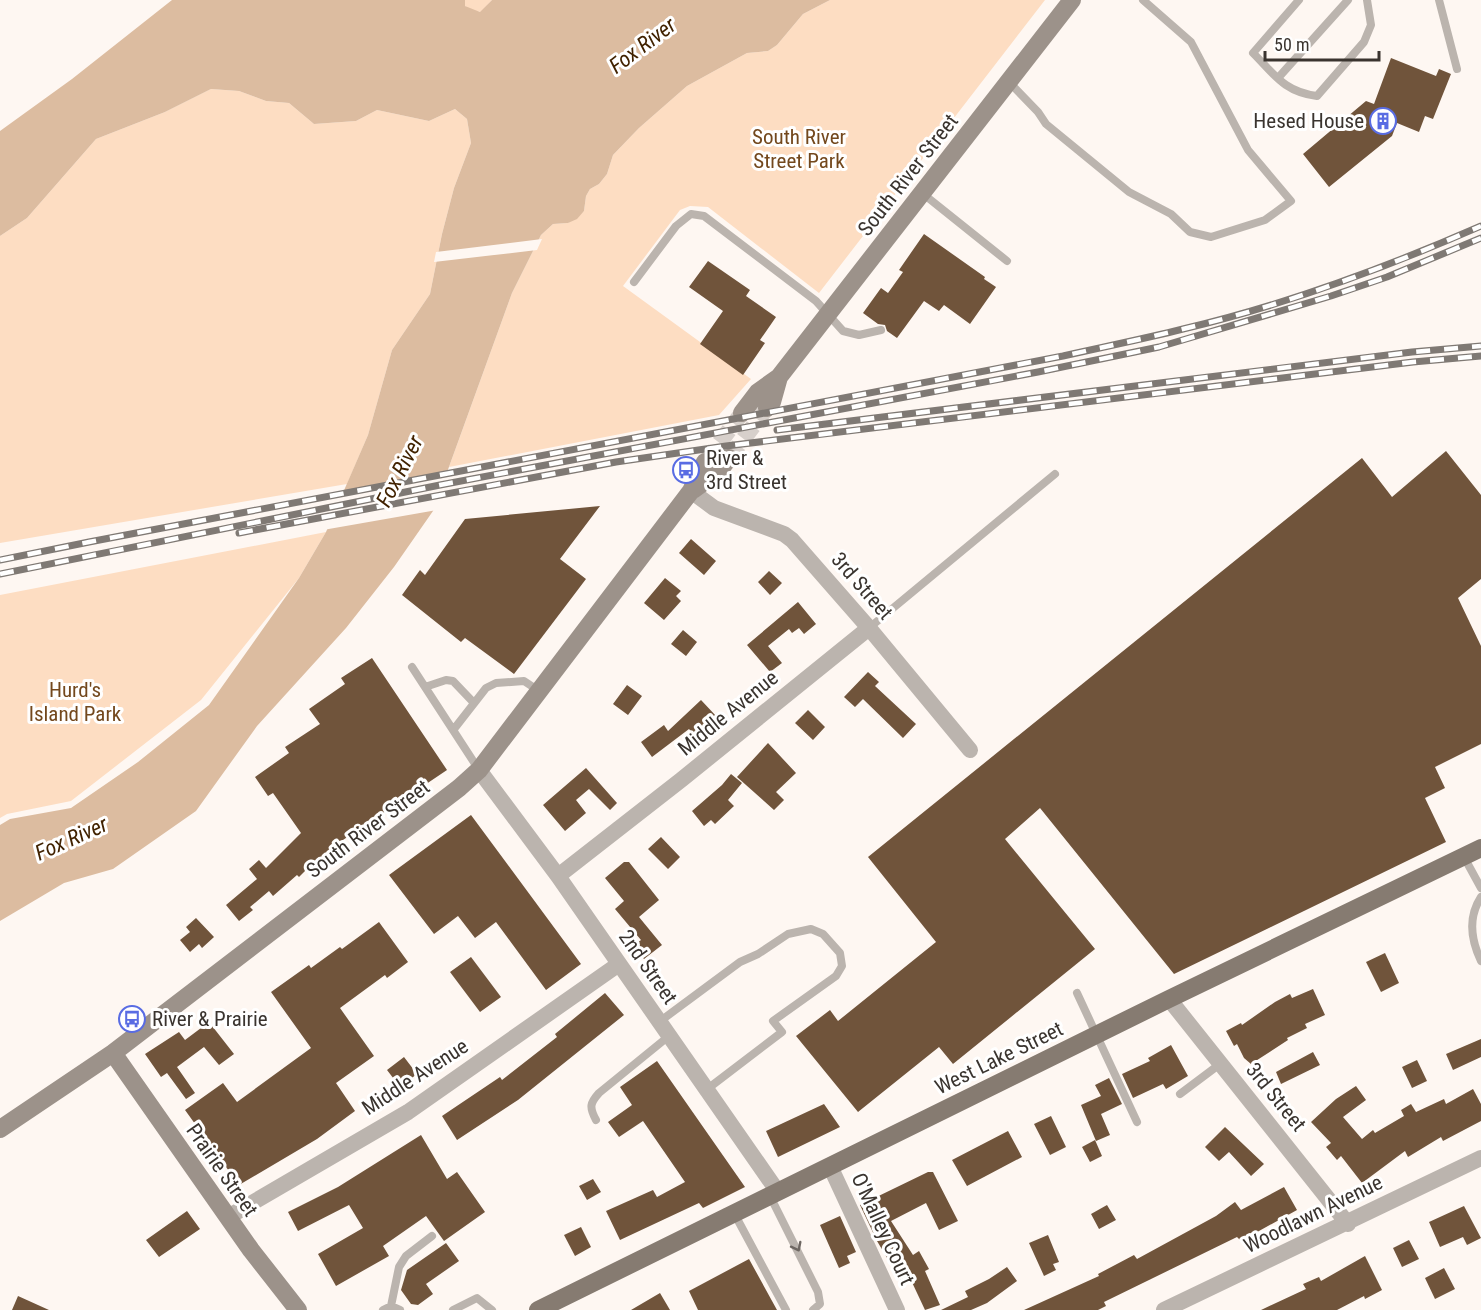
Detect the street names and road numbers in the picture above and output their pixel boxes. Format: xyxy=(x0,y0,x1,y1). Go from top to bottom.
street label: South River Street xyxy=(853,109,963,241)
street label: 3rd Street xyxy=(826,548,898,624)
street label: Middle Avenue xyxy=(673,665,783,761)
street label: South River Street xyxy=(302,775,434,883)
street label: 2nd Street xyxy=(614,925,682,1009)
street label: West Lake Street xyxy=(931,1017,1067,1099)
street label: Middle Avenue xyxy=(358,1034,473,1120)
street label: 3rd Street xyxy=(1241,1058,1311,1136)
street label: Prairie Street xyxy=(181,1119,263,1221)
street label: O'Malley Court xyxy=(847,1169,919,1289)
street label: Woodlawn Avenue xyxy=(1240,1170,1386,1258)

